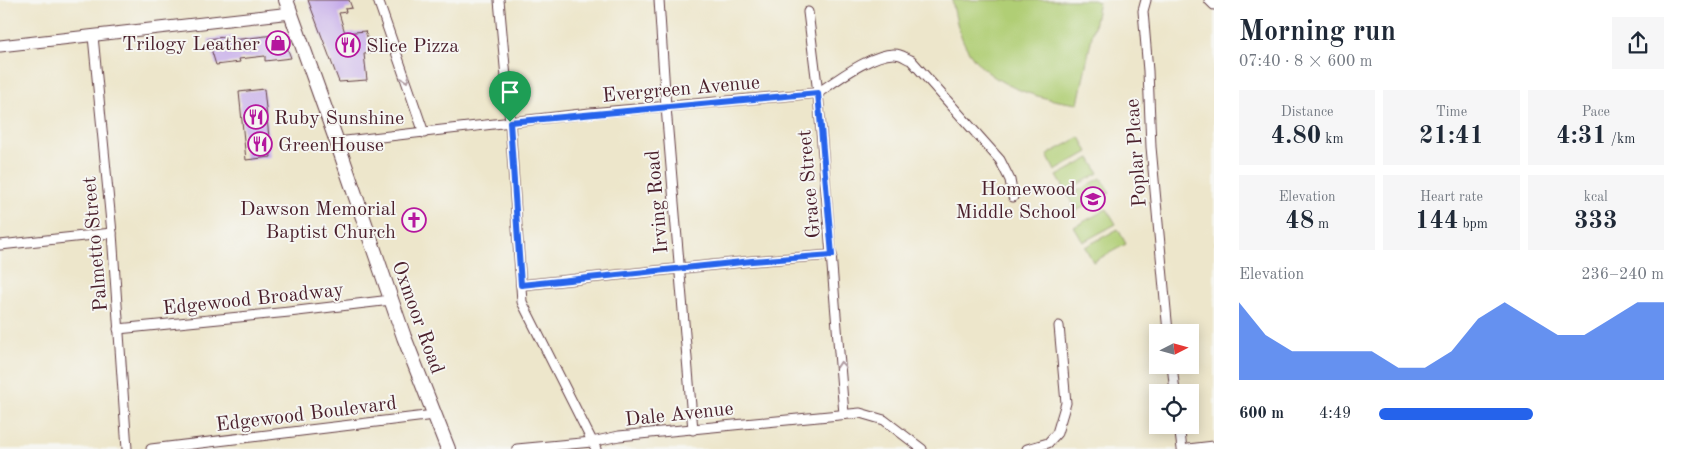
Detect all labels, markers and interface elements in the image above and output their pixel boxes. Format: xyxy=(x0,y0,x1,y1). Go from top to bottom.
button: share xyxy=(1612,17,1664,69)
text: Morning run xyxy=(1239,19,1396,47)
shop icon: Trilogy Leather xyxy=(265,30,291,56)
restaurant icon: Slice Pizza xyxy=(335,32,361,58)
place label: Trilogy Leather xyxy=(122,35,260,55)
place label: Slice Pizza xyxy=(366,37,459,57)
text: 07:40 · 8 × 600 m xyxy=(1239,54,1372,70)
pin xyxy=(489,71,531,122)
street label: Evergreen Avenue xyxy=(602,73,761,107)
one-way arrow xyxy=(400,74,410,83)
icon: arrive xyxy=(496,78,524,106)
street label: Poplar Plcae xyxy=(1123,98,1151,208)
restaurant icon: Ruby Sunshine xyxy=(243,104,269,130)
text: Distance xyxy=(1281,105,1334,119)
text: Time xyxy=(1436,105,1467,119)
text: Pace xyxy=(1582,105,1610,119)
place label: Ruby Sunshine xyxy=(274,109,404,129)
text: 4.80 xyxy=(1271,124,1321,149)
text: 21:41 xyxy=(1419,124,1484,149)
text: 4:31 xyxy=(1556,124,1607,149)
street label: Grace Street xyxy=(795,129,825,239)
restaurant icon: GreenHouse xyxy=(247,131,273,157)
text: km xyxy=(1321,132,1344,146)
text: /km xyxy=(1607,132,1635,146)
place label: GreenHouse xyxy=(278,136,384,156)
street label: Irving Road xyxy=(644,149,672,254)
street label: Palmetto Street xyxy=(80,175,112,312)
place label: Homewood Middle School xyxy=(956,180,1076,223)
school or university icon: Homewood Middle School xyxy=(1080,186,1106,212)
text: Elevation xyxy=(1279,190,1336,204)
text: Heart rate xyxy=(1420,190,1483,204)
text: kcal xyxy=(1584,190,1608,204)
place label: Dawson Memorial Baptist Church xyxy=(240,200,396,243)
church icon: Dawson Memorial Baptist Church xyxy=(401,207,427,233)
text: 48 xyxy=(1285,209,1314,234)
text: 144 xyxy=(1415,209,1459,234)
text: 333 xyxy=(1574,209,1618,234)
text: m xyxy=(1314,217,1329,231)
text: bpm xyxy=(1459,217,1488,231)
street label: Oxmoor Road xyxy=(387,259,447,377)
text: Elevation xyxy=(1239,267,1304,283)
text: 236–240 m xyxy=(1581,267,1664,283)
street label: Edgewood Broadway xyxy=(162,280,345,319)
north arrow xyxy=(1149,324,1199,374)
map controls xyxy=(1149,324,1199,434)
one-way arrow xyxy=(835,361,846,369)
button: locate xyxy=(1149,384,1199,434)
street label: Edgewood Boulevard xyxy=(215,394,398,436)
street label: Dale Avenue xyxy=(624,399,735,431)
text: 600 m xyxy=(1239,406,1284,422)
text: 4:49 xyxy=(1319,406,1351,422)

